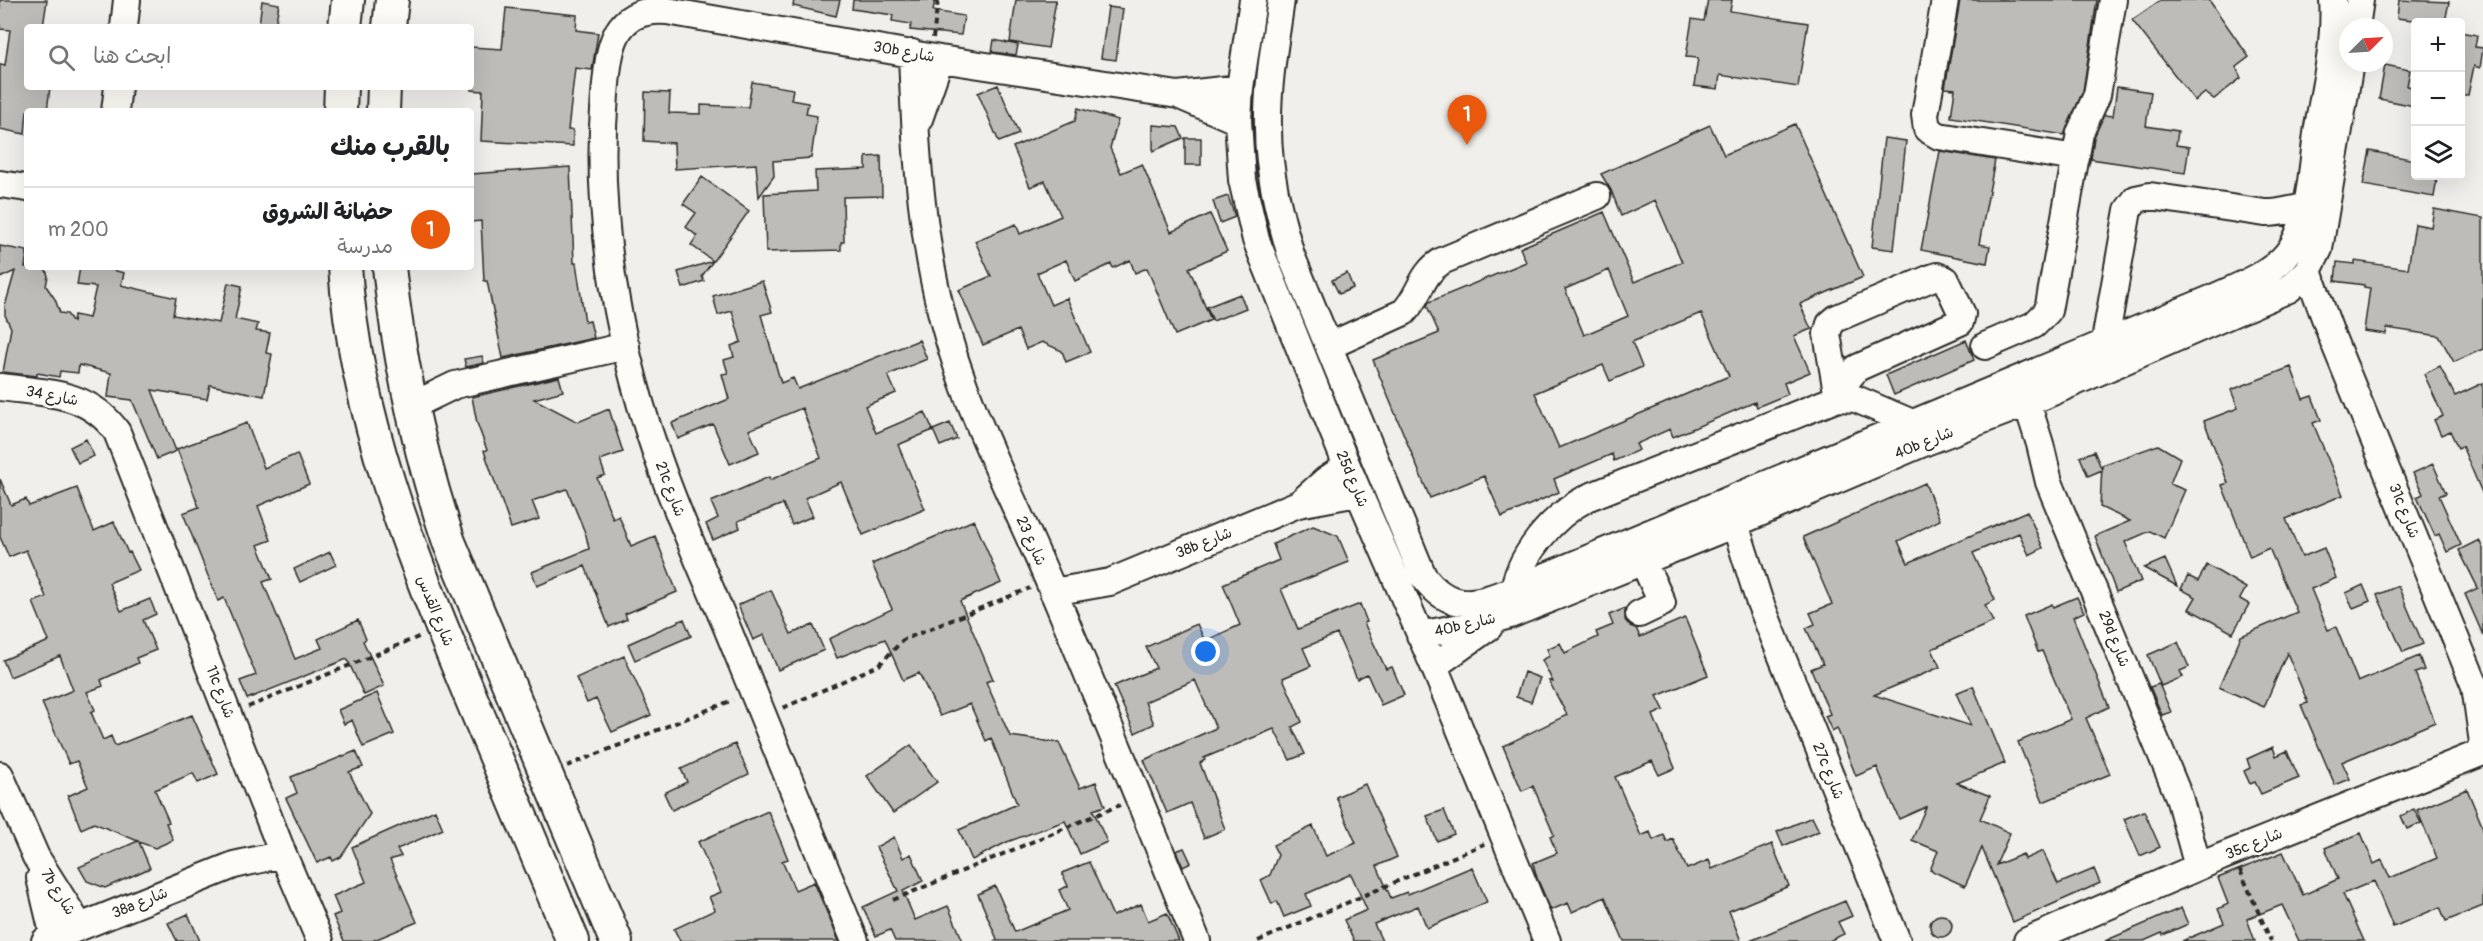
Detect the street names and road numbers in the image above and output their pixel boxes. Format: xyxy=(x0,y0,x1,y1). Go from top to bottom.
street label: 30b شارع xyxy=(872,37,936,67)
street label: شارع 34 xyxy=(24,382,80,410)
street label: 40b شارع xyxy=(1892,423,1956,463)
street label: 25d شارع xyxy=(1332,448,1372,510)
street label: 21c شارع xyxy=(651,459,689,519)
street label: 31c شارع xyxy=(2384,481,2424,541)
street label: شارع 23 xyxy=(1012,513,1050,569)
street label: 38b شارع xyxy=(1173,523,1235,563)
street label: شارع القدس xyxy=(412,573,458,649)
street label: 29d شارع xyxy=(2094,608,2134,670)
street label: 40b شارع xyxy=(1433,609,1497,641)
street label: 11c شارع xyxy=(201,663,239,721)
street label: 27c شارع xyxy=(1808,740,1848,802)
street label: 35c شارع xyxy=(2223,824,2285,864)
street label: 7b شارع xyxy=(36,865,80,919)
street label: 38a شارع xyxy=(109,883,171,923)

